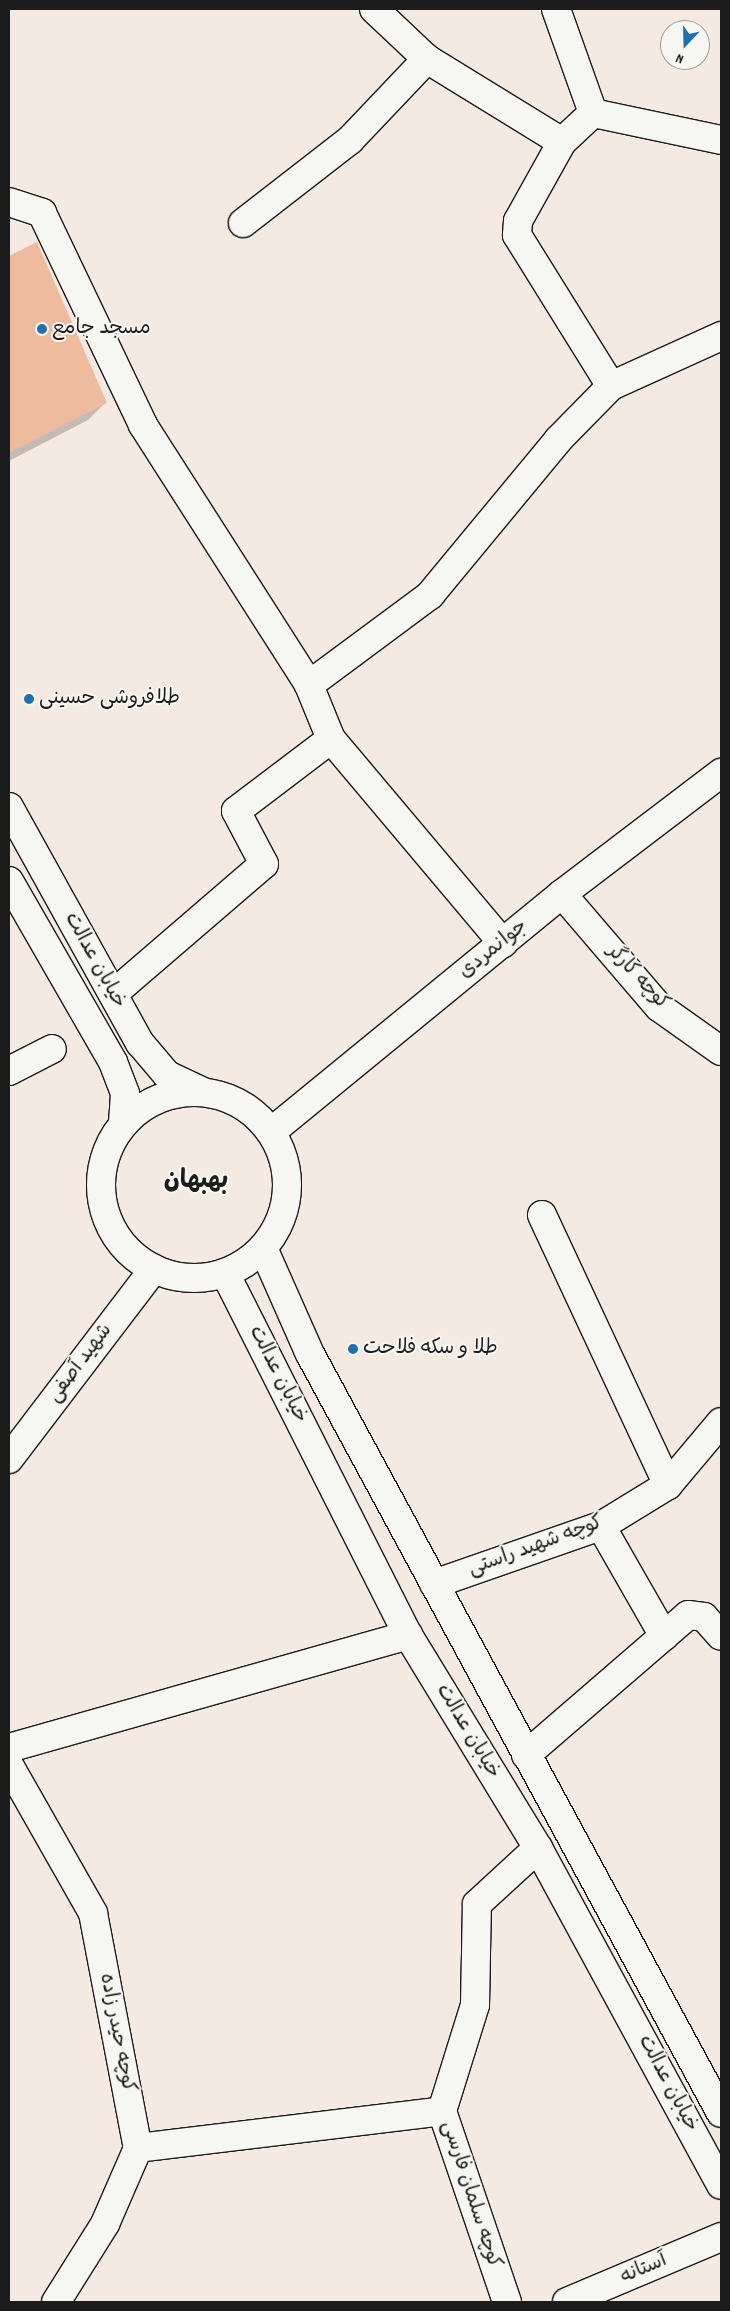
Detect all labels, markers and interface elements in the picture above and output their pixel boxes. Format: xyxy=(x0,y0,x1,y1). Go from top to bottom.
north arrow xyxy=(660,20,710,70)
text: N xyxy=(673,47,687,69)
place label: مسجد جامع xyxy=(52,317,151,341)
marker: مسجد جامع xyxy=(36,323,48,335)
place label: طلافروشی حسینی xyxy=(39,687,180,711)
marker: طلافروشی حسینی xyxy=(23,693,35,705)
street label: خیابان عدالت xyxy=(58,909,130,1013)
street label: جوانمردی xyxy=(455,915,533,985)
street label: کوچه کارگر xyxy=(601,940,673,1016)
district label: بهبهان xyxy=(164,1167,228,1197)
street label: شهید آصفی xyxy=(44,1320,118,1408)
street label: خیابان عدالت xyxy=(242,1322,312,1428)
place label: طلا و سکه فلاحت xyxy=(363,1337,498,1361)
marker: طلا و سکه فلاحت xyxy=(347,1343,359,1355)
street label: کوچه شهید راستی xyxy=(466,1512,606,1582)
street label: خیابان عدالت xyxy=(430,1681,504,1783)
street label: کوچه حیدر زاده xyxy=(93,1972,139,2094)
street label: خیابان عدالت xyxy=(632,2032,702,2136)
street label: کوچه سلمان فارسی xyxy=(435,2118,505,2272)
street label: آستانه xyxy=(617,2249,671,2291)

